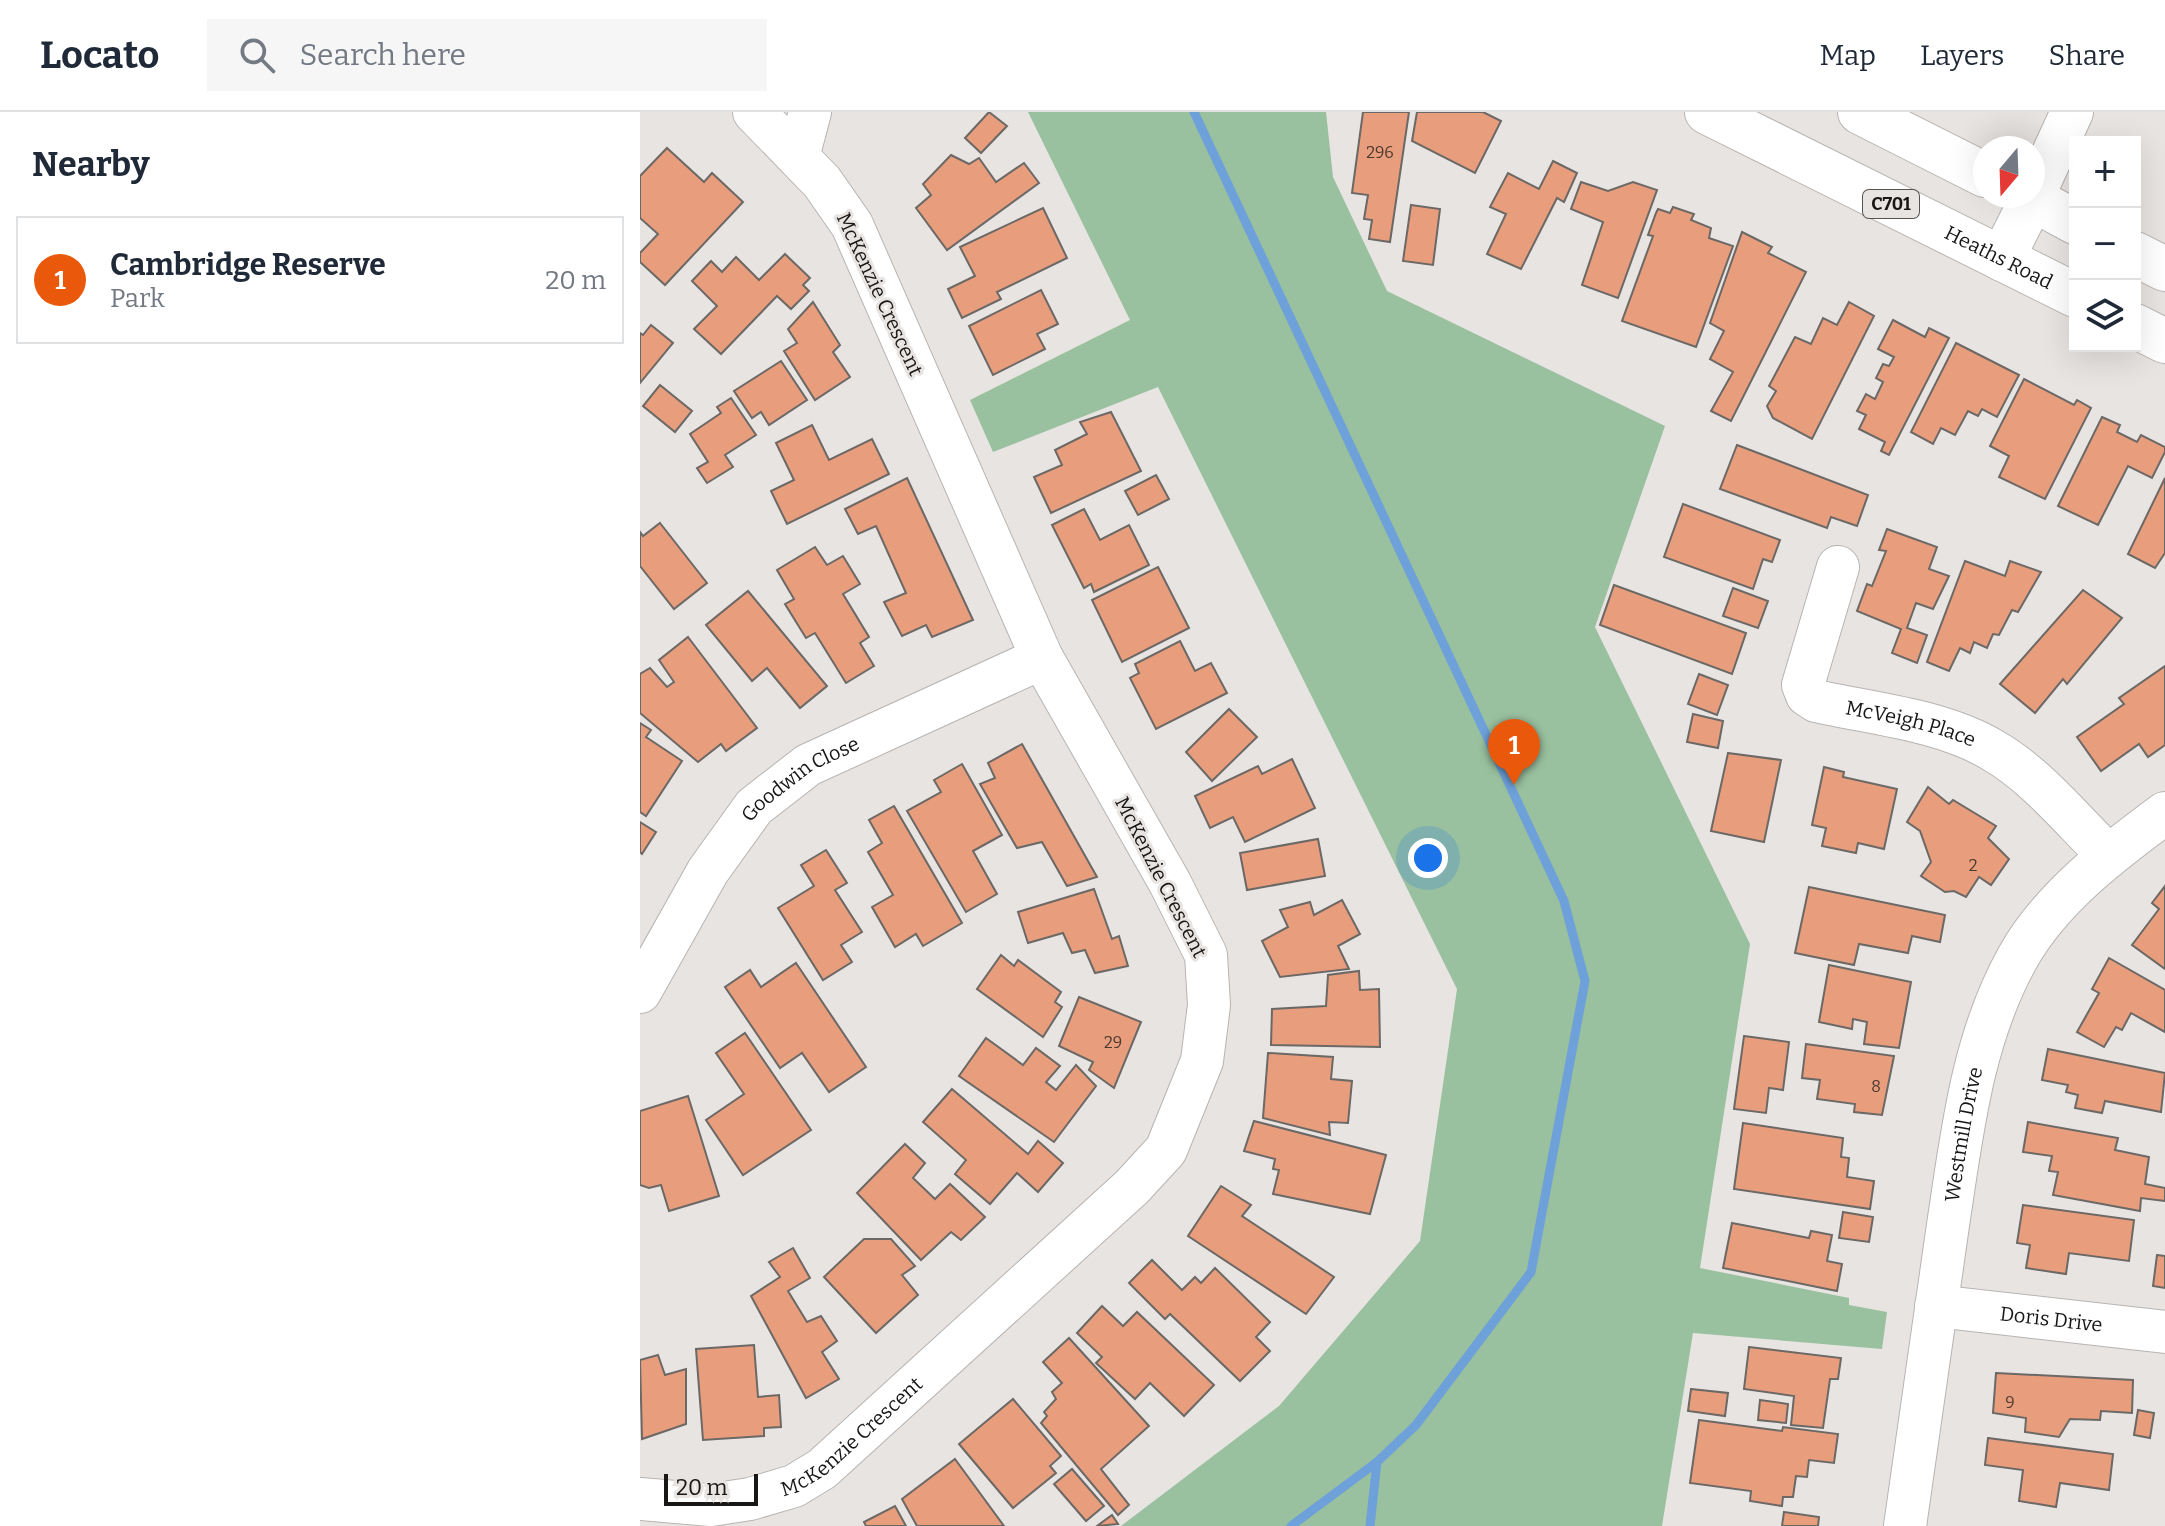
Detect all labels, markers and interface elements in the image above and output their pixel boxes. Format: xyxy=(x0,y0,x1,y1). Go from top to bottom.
search box xyxy=(207,19,767,91)
text: Locato xyxy=(40,32,159,78)
icon: search xyxy=(235,33,279,77)
text: Search here xyxy=(299,37,466,73)
text: Map xyxy=(1819,39,1876,72)
text: Layers xyxy=(1920,39,2004,72)
text: Share xyxy=(2048,39,2125,72)
north arrow xyxy=(1973,136,2045,208)
map controls xyxy=(2069,136,2141,352)
button: + xyxy=(2069,136,2141,208)
house number: 296 xyxy=(1366,143,1394,162)
text: Nearby xyxy=(32,144,150,185)
road number: C701 xyxy=(1863,190,1919,218)
button: − xyxy=(2069,208,2141,280)
street label: McKenzie Crescent xyxy=(832,209,928,379)
street label: Heaths Road xyxy=(1941,220,2057,294)
text: Cambridge Reserve xyxy=(110,247,386,283)
text: 1 xyxy=(54,265,66,296)
text: 20 m xyxy=(545,265,606,296)
button: layers xyxy=(2069,280,2141,352)
text: Park xyxy=(110,283,165,314)
street label: McVeigh Place xyxy=(1844,695,1980,752)
pin: 1 xyxy=(1488,719,1540,785)
street label: Goodwin Close xyxy=(736,731,863,826)
street label: McKenzie Crescent xyxy=(1110,793,1212,961)
your location xyxy=(1408,838,1448,878)
house number: 2 xyxy=(1969,856,1977,875)
house number: 29 xyxy=(1104,1033,1122,1052)
street label: Westmill Drive xyxy=(1940,1064,1987,1203)
house number: 8 xyxy=(1871,1077,1881,1096)
street label: Doris Drive xyxy=(1999,1301,2104,1337)
street label: McKenzie Crescent xyxy=(778,1372,927,1501)
house number: 9 xyxy=(2005,1393,2015,1412)
scale bar xyxy=(664,1470,758,1506)
text: 20 m xyxy=(676,1474,727,1501)

